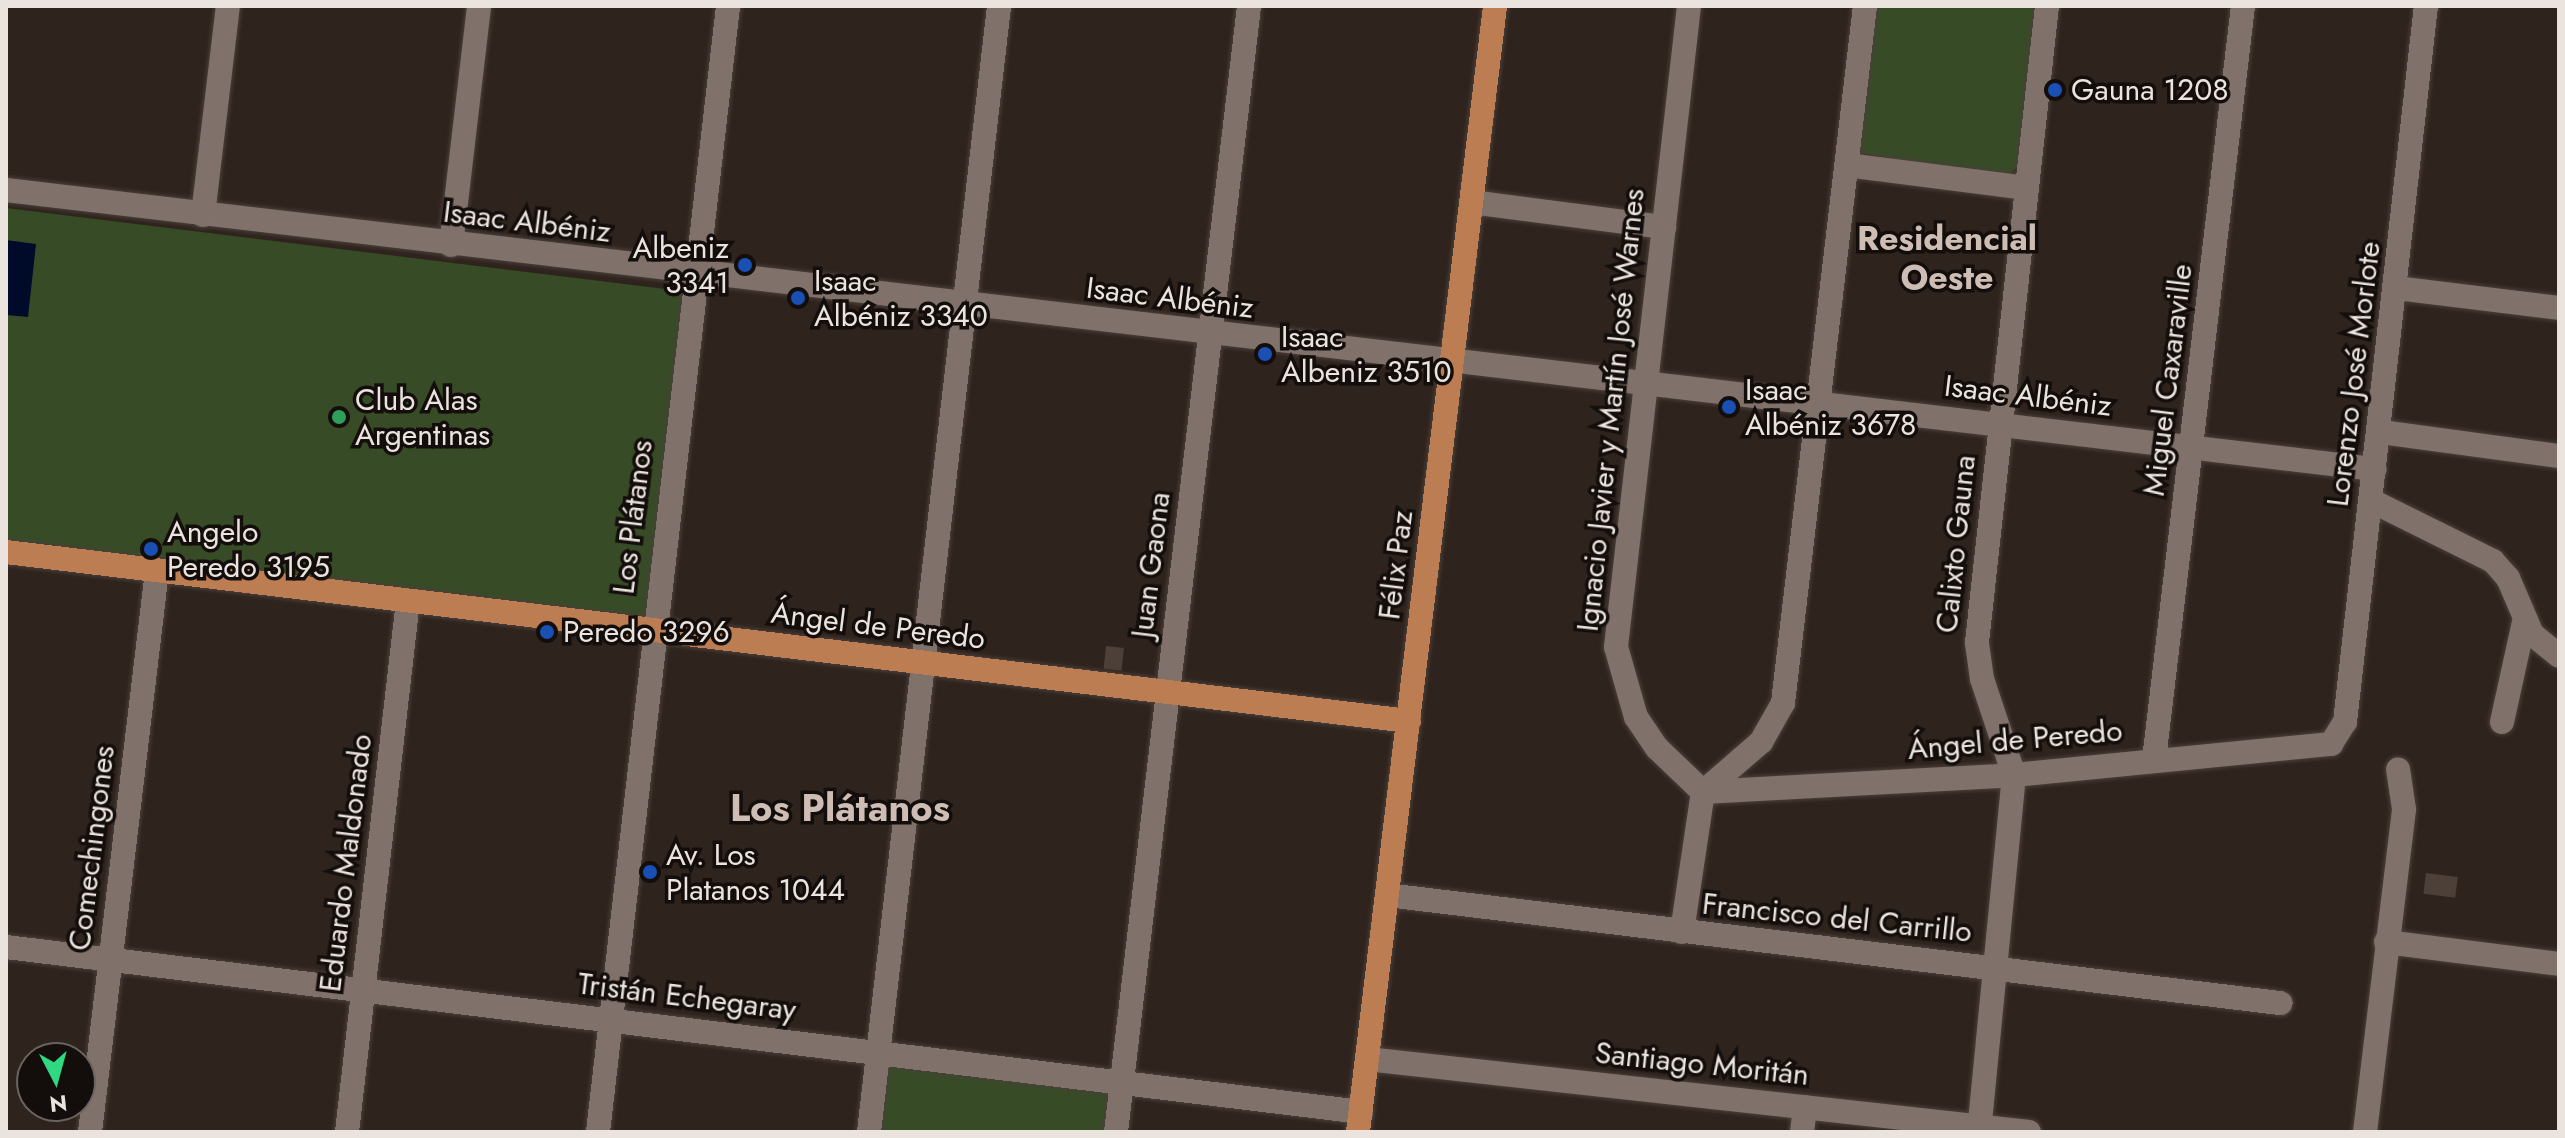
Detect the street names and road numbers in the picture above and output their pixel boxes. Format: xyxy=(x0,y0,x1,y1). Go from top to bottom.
street label: Ignacio Javier y Martín José Warnes xyxy=(1570,187,1652,633)
street label: Isaac Albéniz xyxy=(441,194,613,250)
street label: Lorenzo José Morlote xyxy=(2320,239,2388,509)
street label: Miguel Caxaraville xyxy=(2136,262,2200,498)
street label: Isaac Albéniz xyxy=(1084,270,1256,326)
street label: Isaac Albéniz xyxy=(1942,368,2114,424)
street label: Los Plátanos xyxy=(606,438,660,596)
street label: Calixto Gauna xyxy=(1929,453,1983,635)
street label: Juan Gaona xyxy=(1124,490,1178,640)
street label: Félix Paz xyxy=(1371,508,1421,622)
street label: Ángel de Peredo xyxy=(769,595,987,657)
street label: Ángel de Peredo xyxy=(1906,713,2124,767)
street label: Eduardo Maldonado xyxy=(312,732,380,994)
street label: Comechingones xyxy=(62,743,122,953)
street label: Francisco del Carrillo xyxy=(1700,886,1974,950)
street label: Tristán Echegaray xyxy=(576,966,798,1028)
street label: Santiago Moritán xyxy=(1593,1035,1811,1093)

